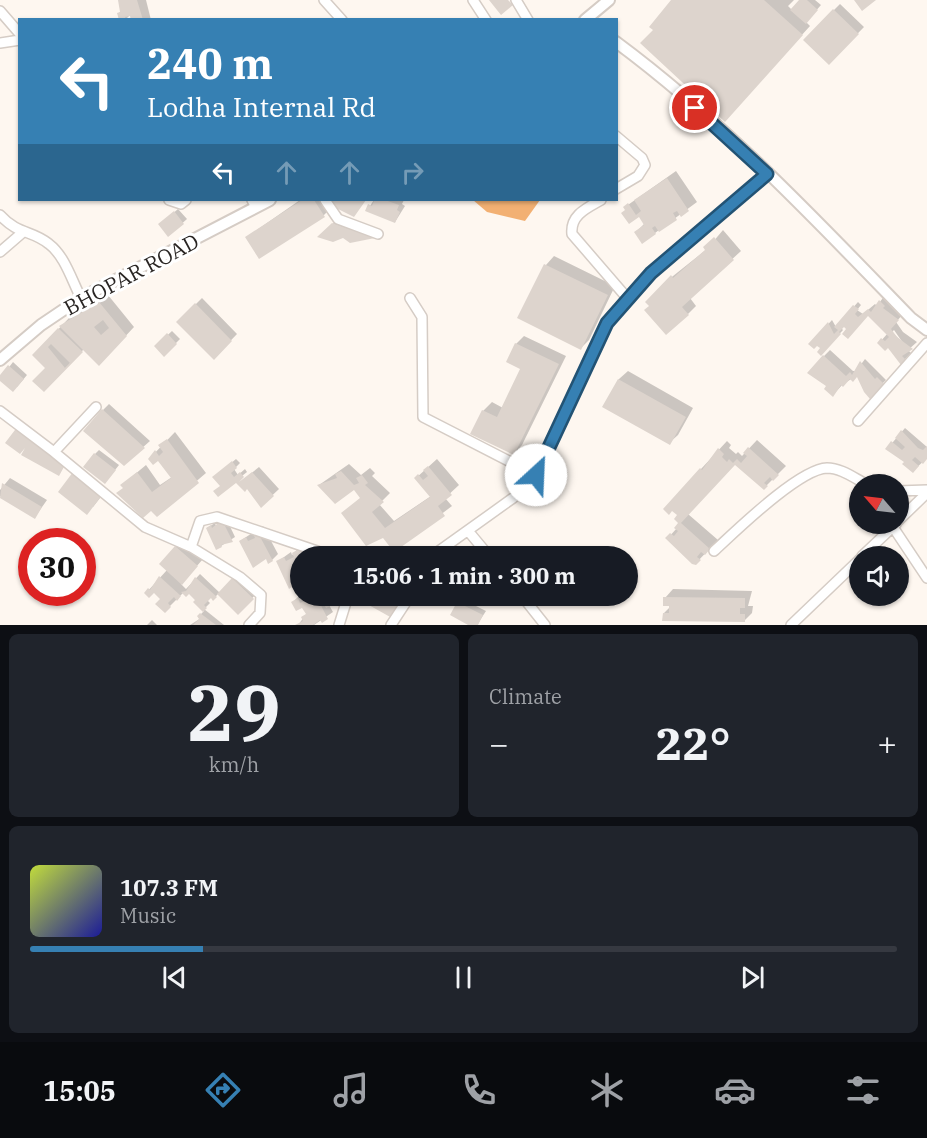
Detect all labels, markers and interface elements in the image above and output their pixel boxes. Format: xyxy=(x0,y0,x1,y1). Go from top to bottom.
text: 240 m xyxy=(147,36,273,91)
icon: left xyxy=(48,42,126,120)
pin xyxy=(669,82,720,133)
text: Lodha Internal Rd xyxy=(147,89,376,124)
icon: arrive xyxy=(678,91,711,124)
icon: left xyxy=(207,156,240,189)
icon: ahead xyxy=(270,156,303,189)
icon: ahead xyxy=(333,156,366,189)
icon: right xyxy=(396,156,429,189)
street label: BHOPAR ROAD xyxy=(59,227,203,321)
position arrow xyxy=(504,443,568,507)
north arrow xyxy=(849,474,909,534)
map controls xyxy=(849,474,909,606)
speed limit sign: 30 xyxy=(18,528,96,606)
button: sound xyxy=(849,546,909,606)
text: 15:06 · 1 min · 300 m xyxy=(352,561,576,590)
text: 29 xyxy=(187,661,281,762)
text: Climate xyxy=(489,683,562,710)
text: 22° xyxy=(655,714,731,772)
text: − xyxy=(489,722,509,765)
text: + xyxy=(877,722,897,765)
text: km/h xyxy=(209,751,259,778)
text: 107.3 FM xyxy=(120,873,218,902)
text: Music xyxy=(120,902,176,929)
icon: previous xyxy=(158,961,191,994)
icon: pause xyxy=(447,961,480,994)
icon: next xyxy=(736,961,769,994)
icon: directions xyxy=(202,1069,244,1111)
icon: music xyxy=(330,1069,372,1111)
icon: phone xyxy=(458,1069,500,1111)
icon: climate xyxy=(586,1069,628,1111)
icon: car xyxy=(714,1069,756,1111)
icon: filters xyxy=(842,1069,884,1111)
text: 15:05 xyxy=(43,1073,116,1108)

